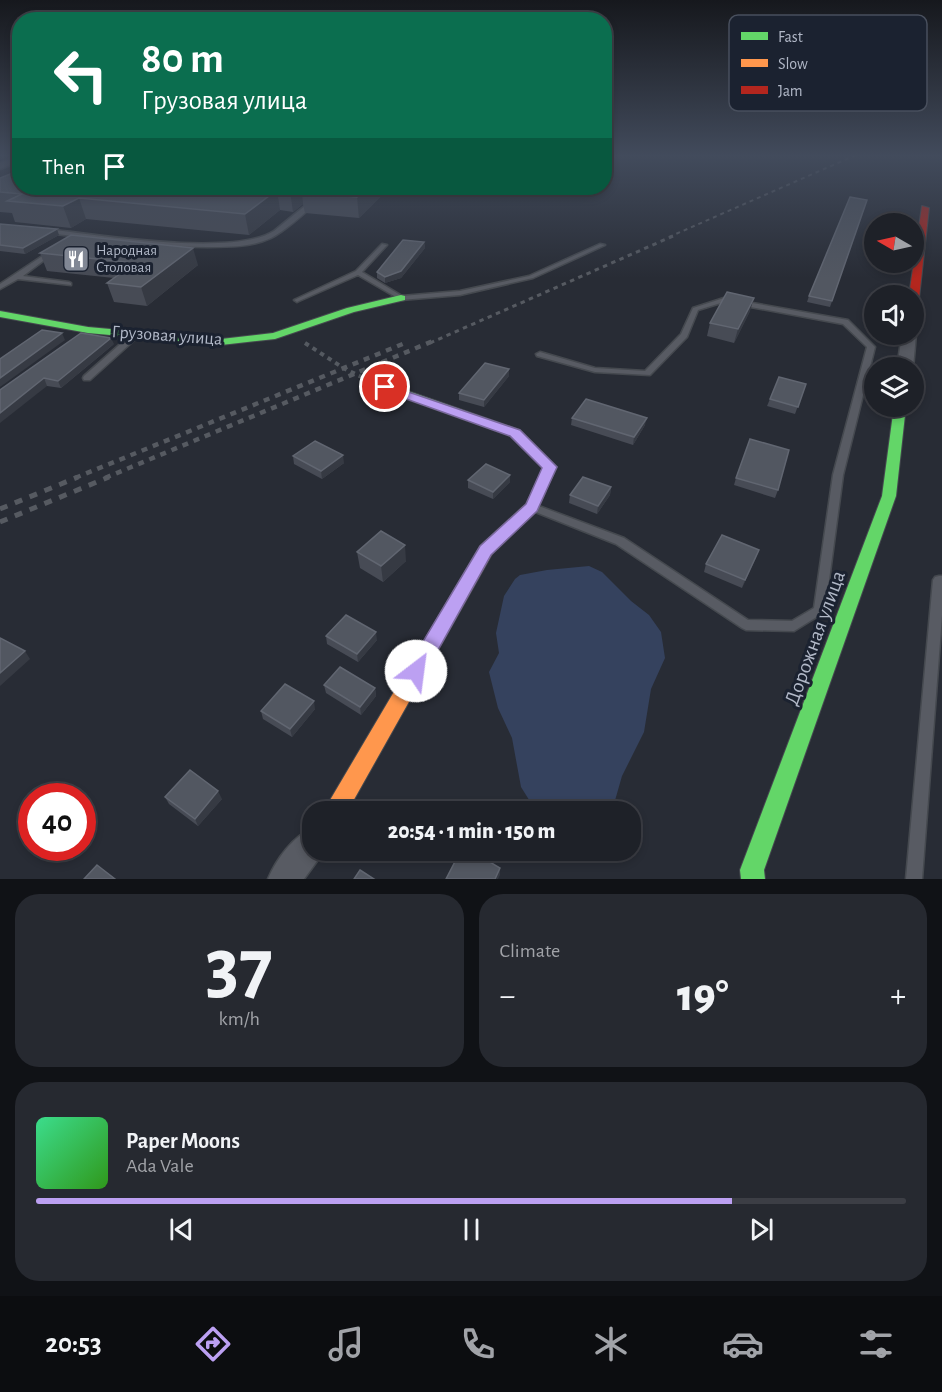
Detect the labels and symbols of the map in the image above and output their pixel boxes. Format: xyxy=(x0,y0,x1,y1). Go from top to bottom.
legend xyxy=(729,15,927,111)
text: Fast xyxy=(778,29,803,45)
text: Slow xyxy=(778,56,808,72)
text: Jam xyxy=(778,83,803,99)
north arrow xyxy=(864,213,924,273)
place label: Народная Столовая xyxy=(96,243,157,275)
restaurant icon: Народная Столовая xyxy=(61,244,91,274)
street label: Грузовая улица xyxy=(111,323,223,349)
pin xyxy=(359,361,410,412)
street label: Дорожная улица xyxy=(781,567,849,708)
position arrow xyxy=(384,639,448,703)
speed limit sign: 40 xyxy=(18,783,96,861)

